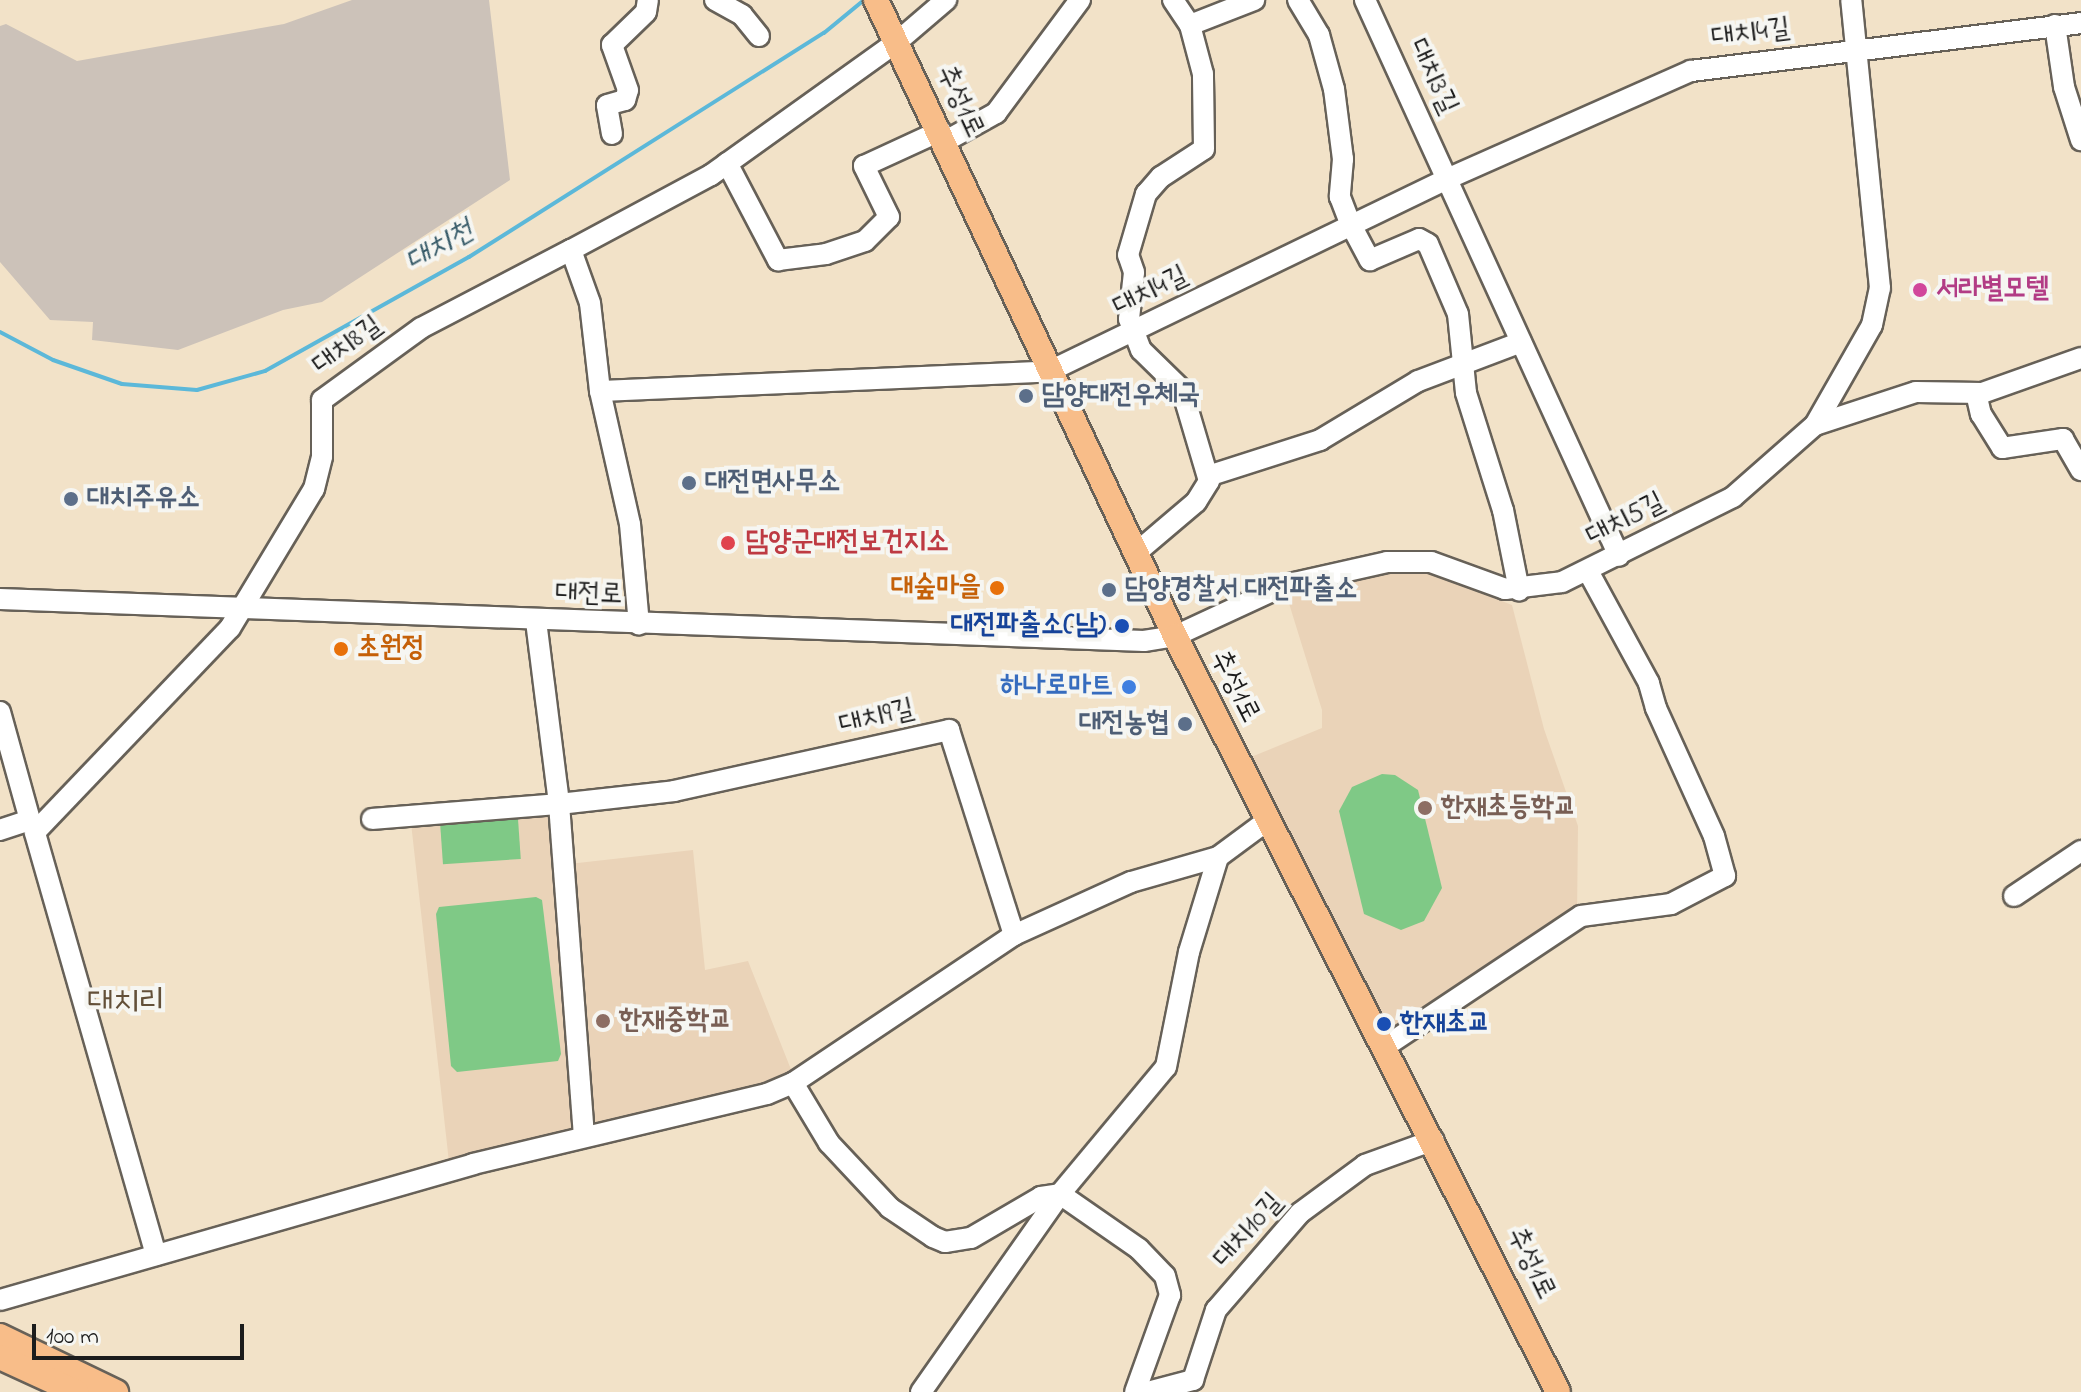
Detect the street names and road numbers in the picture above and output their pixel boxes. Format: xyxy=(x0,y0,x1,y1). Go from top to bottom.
street label: 대치4길 xyxy=(1710,13,1792,55)
street label: 대치3길 xyxy=(1400,34,1464,120)
street label: 추성1로 xyxy=(928,60,990,144)
street label: 대치4길 xyxy=(1108,260,1194,324)
street label: 대치8길 xyxy=(307,309,389,383)
street label: 대치5길 xyxy=(1581,486,1671,554)
street label: 대전로 xyxy=(555,577,623,613)
street label: 추성1로 xyxy=(1202,645,1266,729)
street label: 대치9길 xyxy=(836,693,918,743)
street label: 대치10길 xyxy=(1207,1187,1291,1275)
street label: 추성1로 xyxy=(1498,1222,1562,1306)

